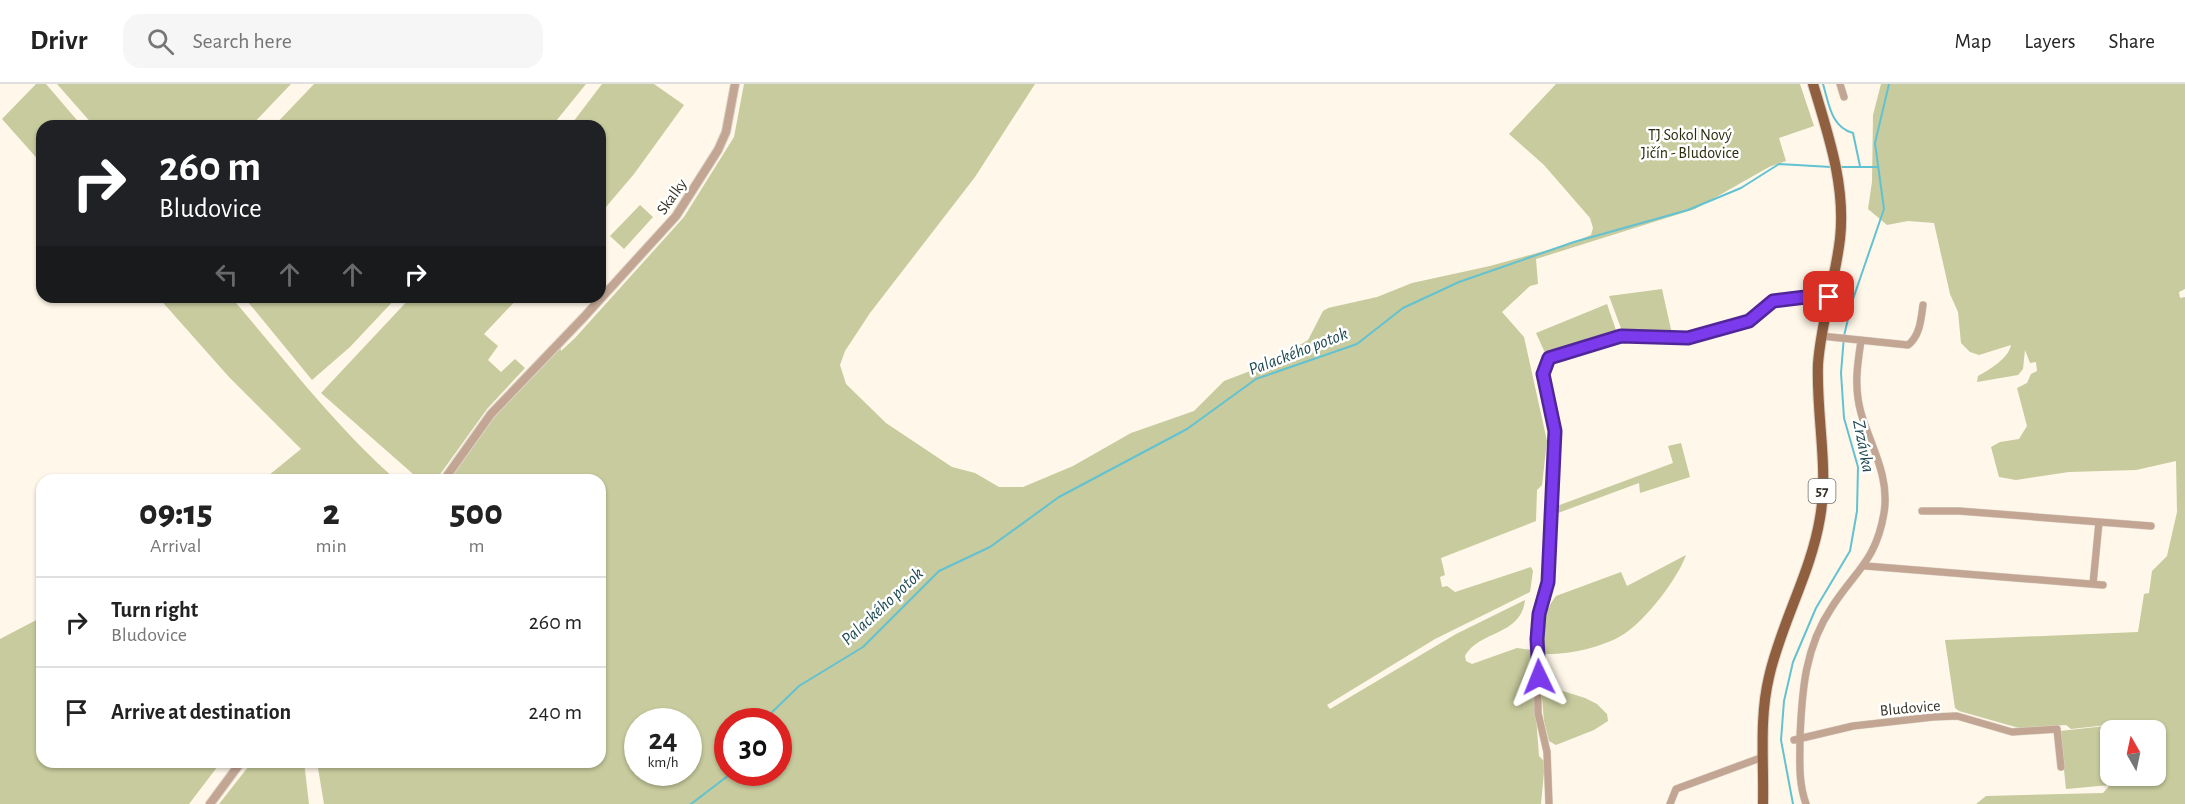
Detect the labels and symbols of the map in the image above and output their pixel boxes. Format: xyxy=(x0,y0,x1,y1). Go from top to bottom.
park label: TJ Sokol Nový Jičín - Bludovice xyxy=(1641,127,1739,161)
street label: Skalky xyxy=(654,176,691,218)
pin xyxy=(1803,271,1854,322)
water label: Palackého potok xyxy=(1246,325,1350,379)
water label: Zrzávka xyxy=(1849,418,1877,474)
road number: 57 xyxy=(1808,479,1836,503)
water label: Palackého potok xyxy=(838,564,927,649)
position arrow xyxy=(1507,645,1571,709)
street label: Bludovice xyxy=(1879,697,1941,719)
speed limit sign: 30 xyxy=(714,708,792,786)
north arrow xyxy=(2100,720,2166,786)

